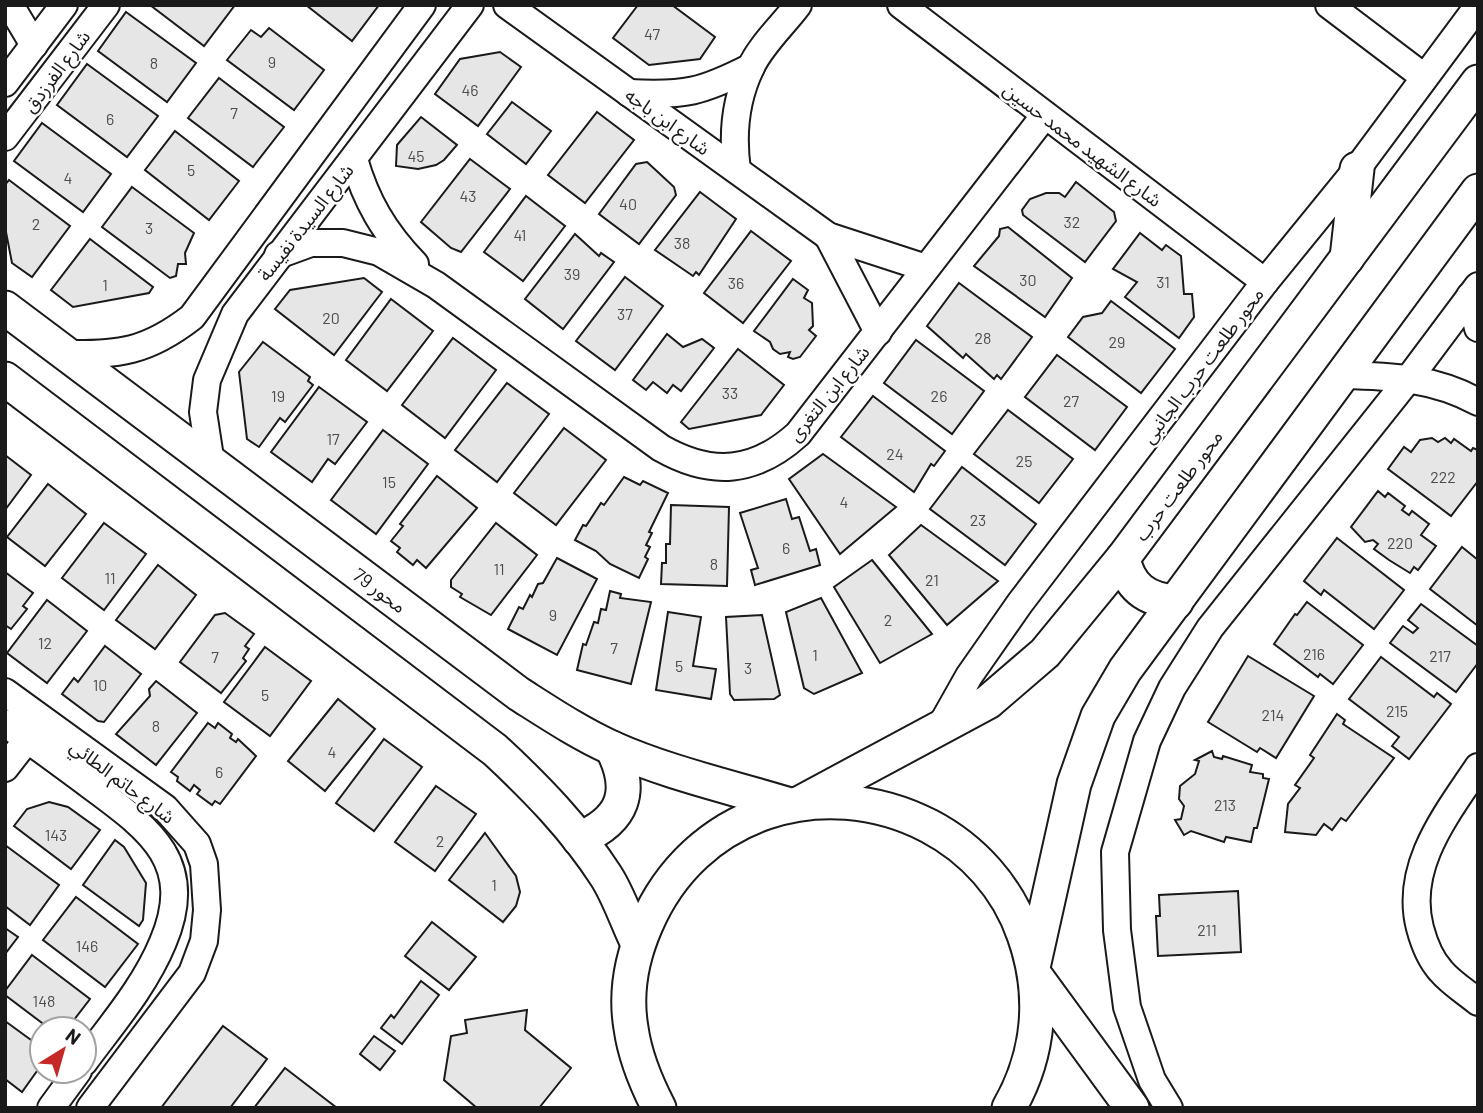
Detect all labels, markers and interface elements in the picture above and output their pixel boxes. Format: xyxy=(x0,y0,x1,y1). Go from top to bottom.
house number: 47 xyxy=(644,24,660,43)
street label: شارع الفرزدق xyxy=(18,25,97,119)
house number: 9 xyxy=(268,52,276,71)
house number: 8 xyxy=(150,53,158,72)
street label: شارع الشهيد محمد حسين xyxy=(997,77,1167,213)
house number: 46 xyxy=(461,80,479,99)
street label: شارع ابن باجه xyxy=(619,83,715,162)
house number: 7 xyxy=(230,103,238,122)
house number: 6 xyxy=(106,109,114,128)
house number: 45 xyxy=(407,146,425,165)
street label: شارع السيدة نفيسة xyxy=(252,159,360,287)
house number: 5 xyxy=(187,160,195,179)
house number: 4 xyxy=(64,168,72,187)
house number: 43 xyxy=(459,186,477,205)
house number: 40 xyxy=(619,194,637,213)
house number: 32 xyxy=(1064,212,1080,231)
house number: 2 xyxy=(32,214,40,233)
house number: 3 xyxy=(145,218,153,237)
house number: 41 xyxy=(514,225,526,244)
house number: 38 xyxy=(674,233,690,252)
house number: 39 xyxy=(564,264,580,283)
house number: 30 xyxy=(1019,270,1037,289)
house number: 31 xyxy=(1156,272,1170,291)
house number: 36 xyxy=(728,273,744,292)
house number: 1 xyxy=(102,275,108,294)
street label: محور طلعت حرب الجانبى xyxy=(1136,283,1269,448)
house number: 37 xyxy=(617,304,633,323)
house number: 20 xyxy=(322,308,340,327)
house number: 28 xyxy=(975,328,991,347)
house number: 29 xyxy=(1109,332,1125,351)
street label: شارع ابن التغرى xyxy=(782,340,876,447)
house number: 33 xyxy=(722,383,738,402)
house number: 19 xyxy=(271,386,285,405)
house number: 26 xyxy=(931,386,947,405)
house number: 27 xyxy=(1063,391,1079,410)
street label: محور طلعت حرب xyxy=(1129,425,1228,545)
house number: 17 xyxy=(326,429,340,448)
house number: 24 xyxy=(886,444,904,463)
house number: 25 xyxy=(1016,451,1032,470)
house number: 222 xyxy=(1430,467,1456,486)
house number: 15 xyxy=(382,472,396,491)
house number: 4 xyxy=(840,492,848,511)
house number: 23 xyxy=(970,510,986,529)
house number: 220 xyxy=(1387,533,1413,552)
house number: 6 xyxy=(782,538,790,557)
house number: 8 xyxy=(710,554,718,573)
house number: 11 xyxy=(493,559,505,578)
street label: محور 79 xyxy=(348,563,411,618)
house number: 11 xyxy=(104,568,116,587)
house number: 21 xyxy=(925,570,939,589)
house number: 9 xyxy=(549,605,557,624)
house number: 2 xyxy=(884,610,892,629)
house number: 12 xyxy=(38,633,52,652)
house number: 7 xyxy=(610,638,618,657)
house number: 216 xyxy=(1303,644,1325,663)
house number: 1 xyxy=(812,645,818,664)
house number: 217 xyxy=(1429,646,1451,665)
house number: 7 xyxy=(211,647,219,666)
house number: 5 xyxy=(675,656,683,675)
house number: 3 xyxy=(744,658,752,677)
house number: 10 xyxy=(93,675,107,694)
house number: 5 xyxy=(261,685,269,704)
house number: 215 xyxy=(1386,701,1408,720)
house number: 214 xyxy=(1262,705,1284,724)
house number: 8 xyxy=(152,716,160,735)
street label: شارع حاتم الطائي xyxy=(63,734,180,831)
house number: 4 xyxy=(328,742,336,761)
house number: 6 xyxy=(215,762,223,781)
house number: 213 xyxy=(1214,795,1236,814)
house number: 143 xyxy=(45,825,67,844)
house number: 2 xyxy=(436,831,444,850)
house number: 1 xyxy=(491,875,497,894)
house number: 211 xyxy=(1197,920,1217,939)
house number: 146 xyxy=(76,936,98,955)
house number: 148 xyxy=(33,991,55,1010)
north arrow xyxy=(28,1015,98,1085)
text: N xyxy=(62,1023,86,1049)

